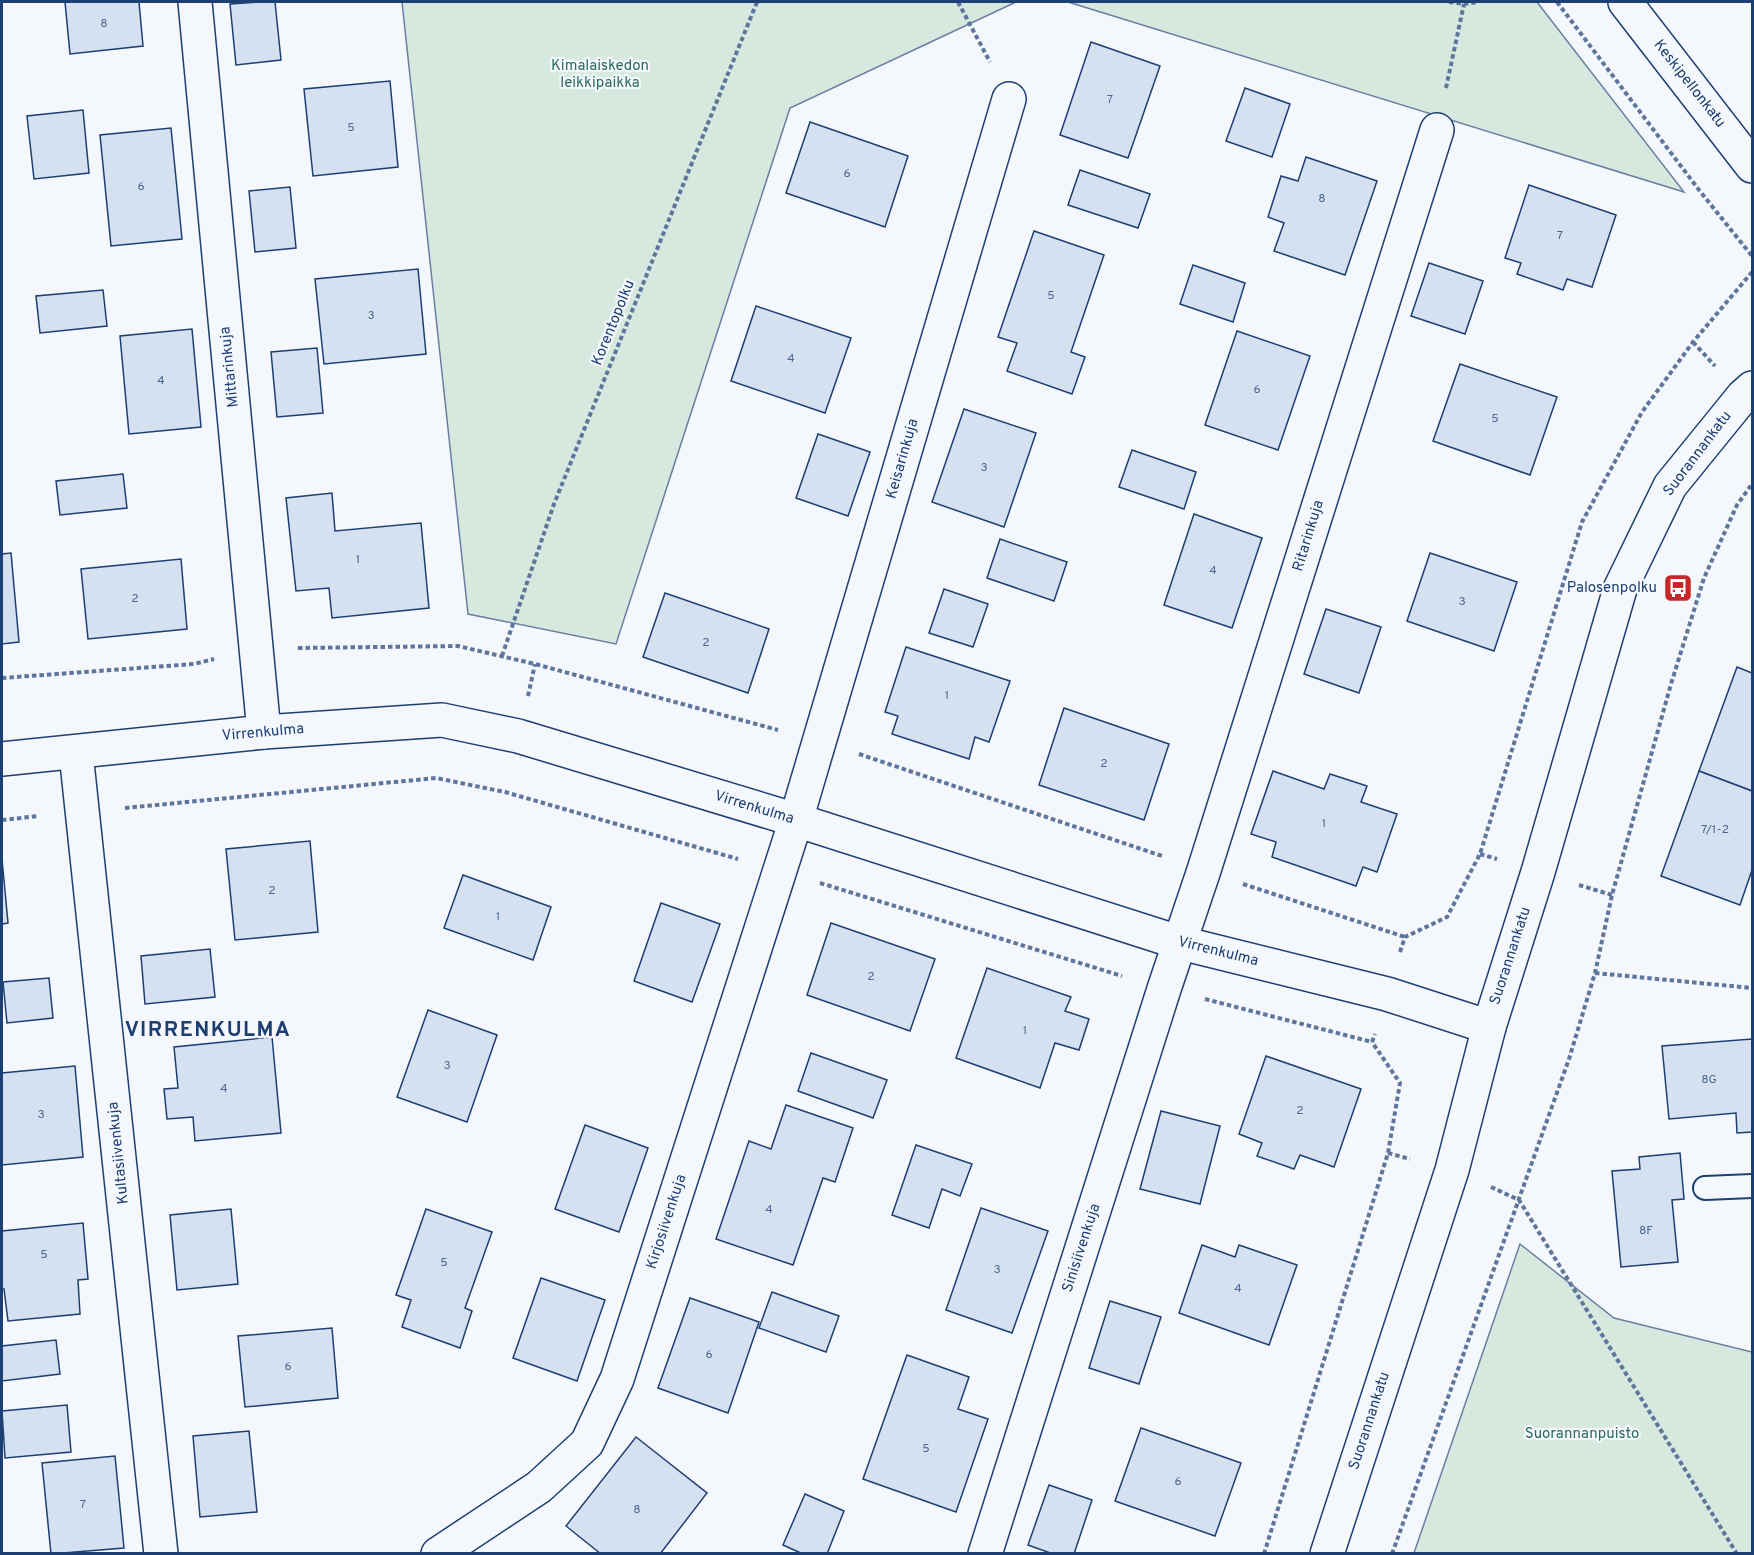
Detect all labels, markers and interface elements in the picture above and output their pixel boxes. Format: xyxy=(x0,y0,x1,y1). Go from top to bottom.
house number: 8 xyxy=(100,16,108,32)
street label: Keskipellonkatu xyxy=(1649,36,1729,132)
park label: Kimalaiskedon leikkipaikka xyxy=(551,57,649,93)
house number: 7 xyxy=(1107,92,1113,108)
house number: 5 xyxy=(347,120,355,136)
house number: 6 xyxy=(843,166,851,182)
house number: 6 xyxy=(137,179,145,195)
house number: 8 xyxy=(1318,191,1326,207)
house number: 7 xyxy=(1557,228,1563,244)
street label: Korentopolku xyxy=(588,277,640,369)
house number: 5 xyxy=(1047,288,1055,304)
house number: 3 xyxy=(367,308,375,324)
street label: Mittarinkuja xyxy=(216,326,244,408)
house number: 4 xyxy=(787,351,795,367)
house number: 4 xyxy=(157,373,165,389)
house number: 6 xyxy=(1253,382,1261,398)
street label: Suorannankatu xyxy=(1660,408,1736,500)
house number: 5 xyxy=(1491,411,1499,427)
street label: Keisarinkuja xyxy=(882,417,924,501)
house number: 3 xyxy=(980,460,988,476)
street label: Ritarinkuja xyxy=(1289,498,1329,574)
house number: 1 xyxy=(356,552,360,568)
house number: 4 xyxy=(1209,563,1217,579)
bus stop icon: Palosenpolku xyxy=(1662,572,1694,604)
place label: Palosenpolku xyxy=(1567,579,1657,598)
house number: 2 xyxy=(131,591,139,607)
house number: 3 xyxy=(1458,594,1466,610)
house number: 2 xyxy=(702,635,710,651)
house number: 1 xyxy=(945,688,949,704)
street label: Virrenkulma xyxy=(221,720,305,746)
house number: 2 xyxy=(1100,756,1108,772)
street label: Virrenkulma xyxy=(712,787,796,829)
house number: 1 xyxy=(1322,816,1326,832)
house number: 7/1-2 xyxy=(1701,822,1729,838)
house number: 2 xyxy=(268,883,276,899)
street label: Suorannankatu xyxy=(1486,905,1536,1007)
house number: 1 xyxy=(496,909,500,925)
street label: Virrenkulma xyxy=(1176,933,1260,971)
house number: 2 xyxy=(867,969,875,985)
district label: VIRRENKULMA xyxy=(125,1017,291,1044)
house number: 1 xyxy=(1023,1023,1027,1039)
house number: 3 xyxy=(443,1058,451,1074)
house number: 8G xyxy=(1701,1072,1717,1088)
house number: 4 xyxy=(220,1081,228,1097)
street label: Kultasiivenkuja xyxy=(104,1101,134,1205)
house number: 2 xyxy=(1296,1103,1304,1119)
house number: 3 xyxy=(37,1107,45,1123)
street label: Kirjosiivenkuja xyxy=(643,1172,691,1272)
street label: Sinisiivenkuja xyxy=(1059,1201,1105,1295)
house number: 4 xyxy=(765,1202,773,1218)
house number: 8F xyxy=(1639,1223,1653,1239)
house number: 5 xyxy=(40,1247,48,1263)
house number: 5 xyxy=(440,1255,448,1271)
house number: 3 xyxy=(993,1262,1001,1278)
house number: 4 xyxy=(1234,1281,1242,1297)
house number: 6 xyxy=(705,1347,713,1363)
house number: 6 xyxy=(284,1359,292,1375)
street label: Suorannankatu xyxy=(1345,1370,1395,1472)
park label: Suorannanpuisto xyxy=(1525,1425,1639,1444)
house number: 5 xyxy=(922,1441,930,1457)
house number: 6 xyxy=(1174,1474,1182,1490)
house number: 7 xyxy=(80,1497,86,1513)
house number: 8 xyxy=(633,1502,641,1518)

